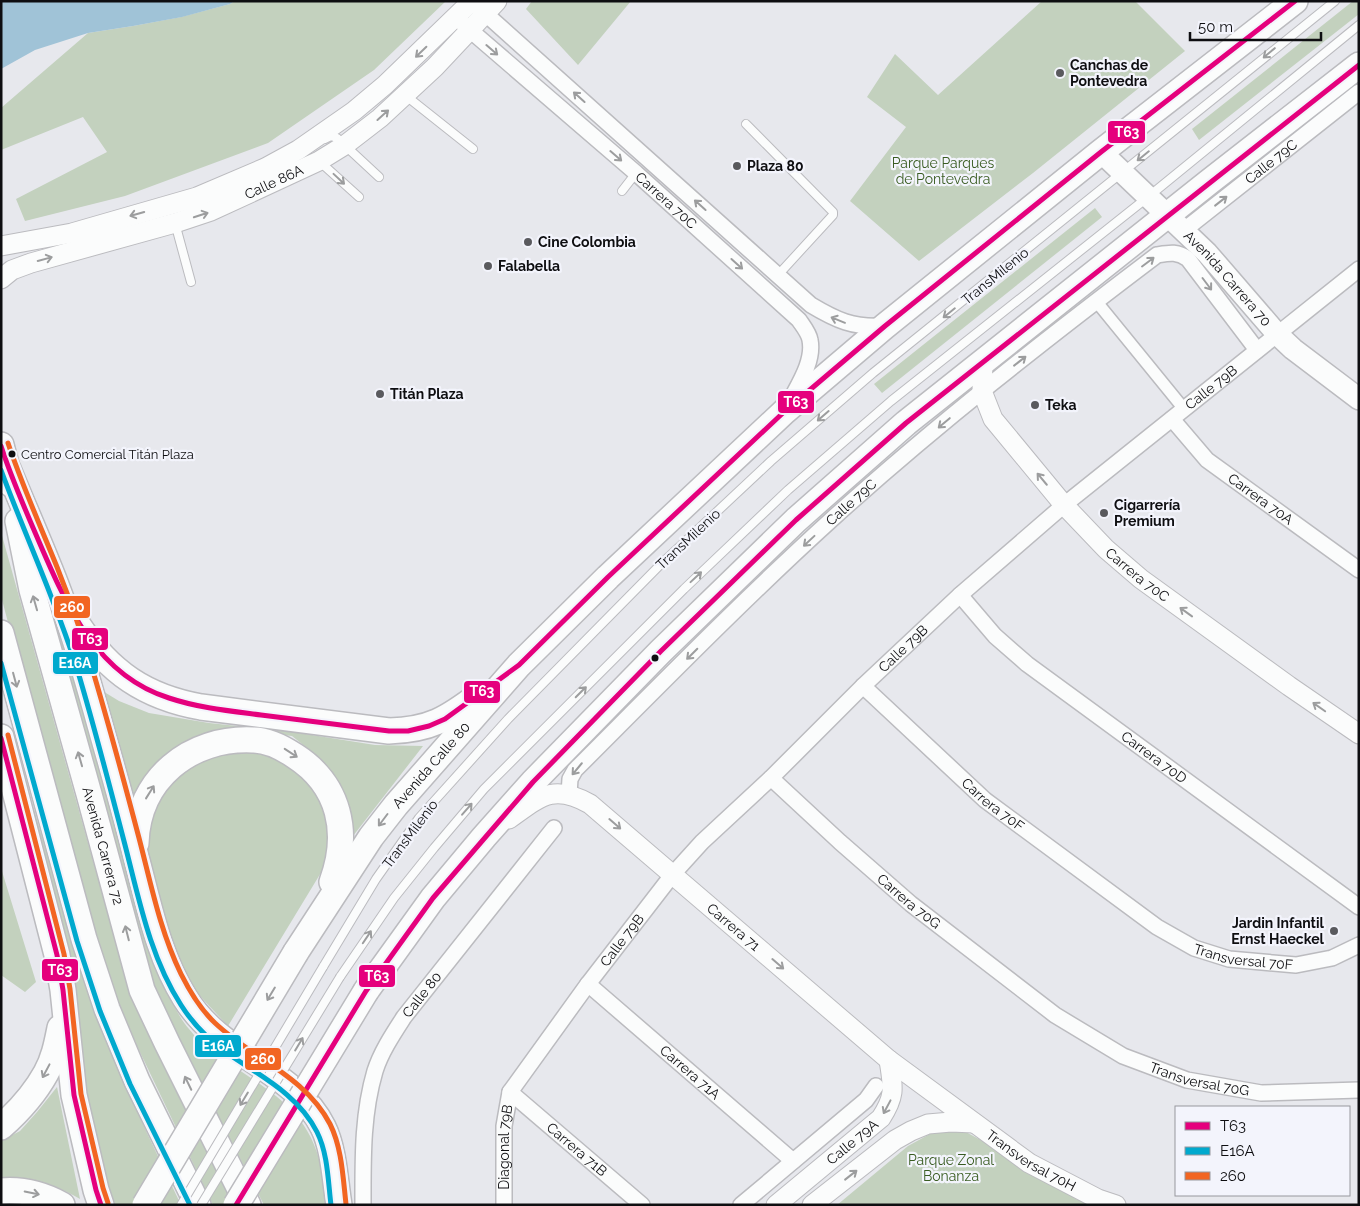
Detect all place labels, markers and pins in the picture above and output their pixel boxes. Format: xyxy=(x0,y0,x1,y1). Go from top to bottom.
place label: Canchas de Pontevedra xyxy=(1070,57,1149,89)
marker: Canchas de Pontevedra xyxy=(1054,67,1066,79)
place label: Plaza 80 xyxy=(747,158,804,174)
marker: Plaza 80 xyxy=(731,160,743,172)
place label: Cine Colombia xyxy=(538,234,636,250)
marker: Cine Colombia xyxy=(522,236,534,248)
place label: Falabella xyxy=(498,258,560,274)
marker: Falabella xyxy=(482,260,494,272)
place label: Titán Plaza xyxy=(390,386,464,402)
marker: Titán Plaza xyxy=(374,388,386,400)
place label: Teka xyxy=(1045,397,1076,413)
marker: Teka xyxy=(1029,399,1041,411)
place label: Centro Comercial Titán Plaza xyxy=(21,447,194,462)
marker: Centro Comercial Titán Plaza xyxy=(7,449,17,459)
place label: Cigarrería Premium xyxy=(1114,497,1180,529)
marker: Cigarrería Premium xyxy=(1098,507,1110,519)
unlabelled marker xyxy=(650,653,660,663)
place label: Jardin Infantil Ernst Haeckel xyxy=(1231,915,1325,947)
marker: Jardin Infantil Ernst Haeckel xyxy=(1328,925,1340,937)

